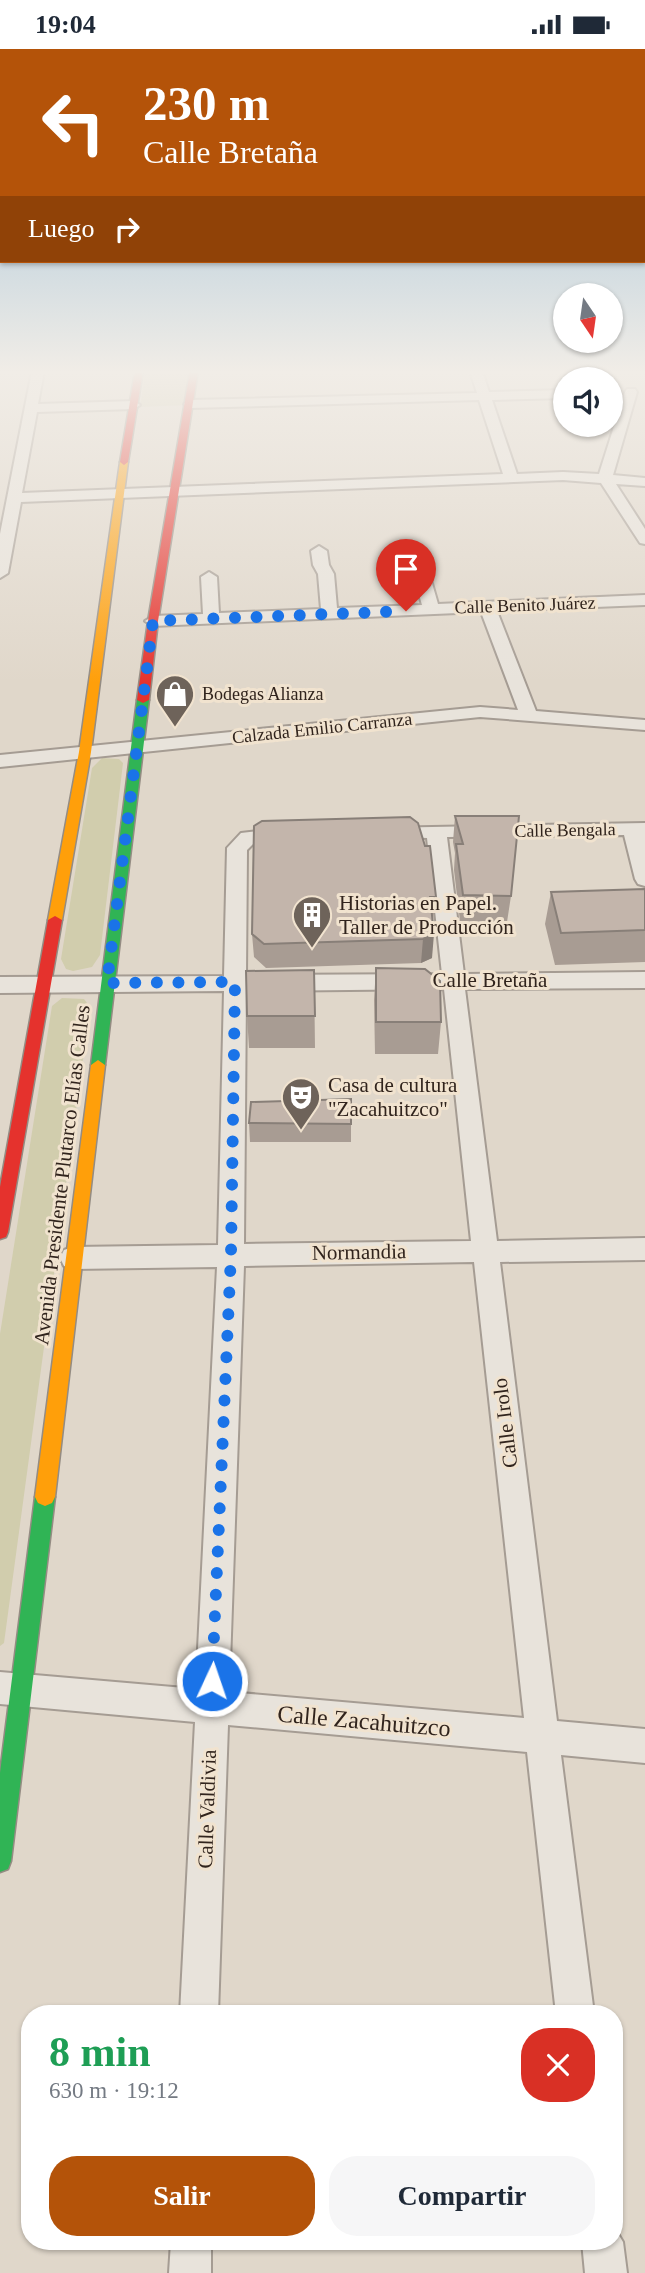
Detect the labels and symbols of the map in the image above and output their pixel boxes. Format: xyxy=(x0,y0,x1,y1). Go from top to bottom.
north arrow xyxy=(553,283,623,353)
pin xyxy=(376,539,436,611)
street label: Calle Benito Juárez xyxy=(454,593,596,617)
shop icon: Bodegas Alianza xyxy=(154,673,196,728)
place label: Bodegas Alianza xyxy=(202,684,323,704)
street label: Calzada Emilio Carranza xyxy=(231,709,413,747)
street label: Calle Bengala xyxy=(514,819,616,841)
place label: Historias en Papel. Taller de Producción xyxy=(339,891,514,939)
building icon: Historias en Papel. Taller de Producción xyxy=(291,894,333,949)
street label: Calle Bretaña xyxy=(433,968,548,992)
street label: Avenida Presidente Plutarco Elías Calles xyxy=(29,1004,95,1346)
place label: Casa de cultura "Zacahuitzco" xyxy=(328,1073,458,1121)
theatre icon: Casa de cultura "Zacahuitzco" xyxy=(280,1076,322,1131)
street label: Normandia xyxy=(312,1239,407,1265)
street label: Calle Irolo xyxy=(488,1377,522,1469)
position arrow xyxy=(175,1644,249,1718)
street label: Calle Zacahuitzco xyxy=(276,1700,452,1742)
street label: Calle Valdivia xyxy=(193,1748,221,1869)

